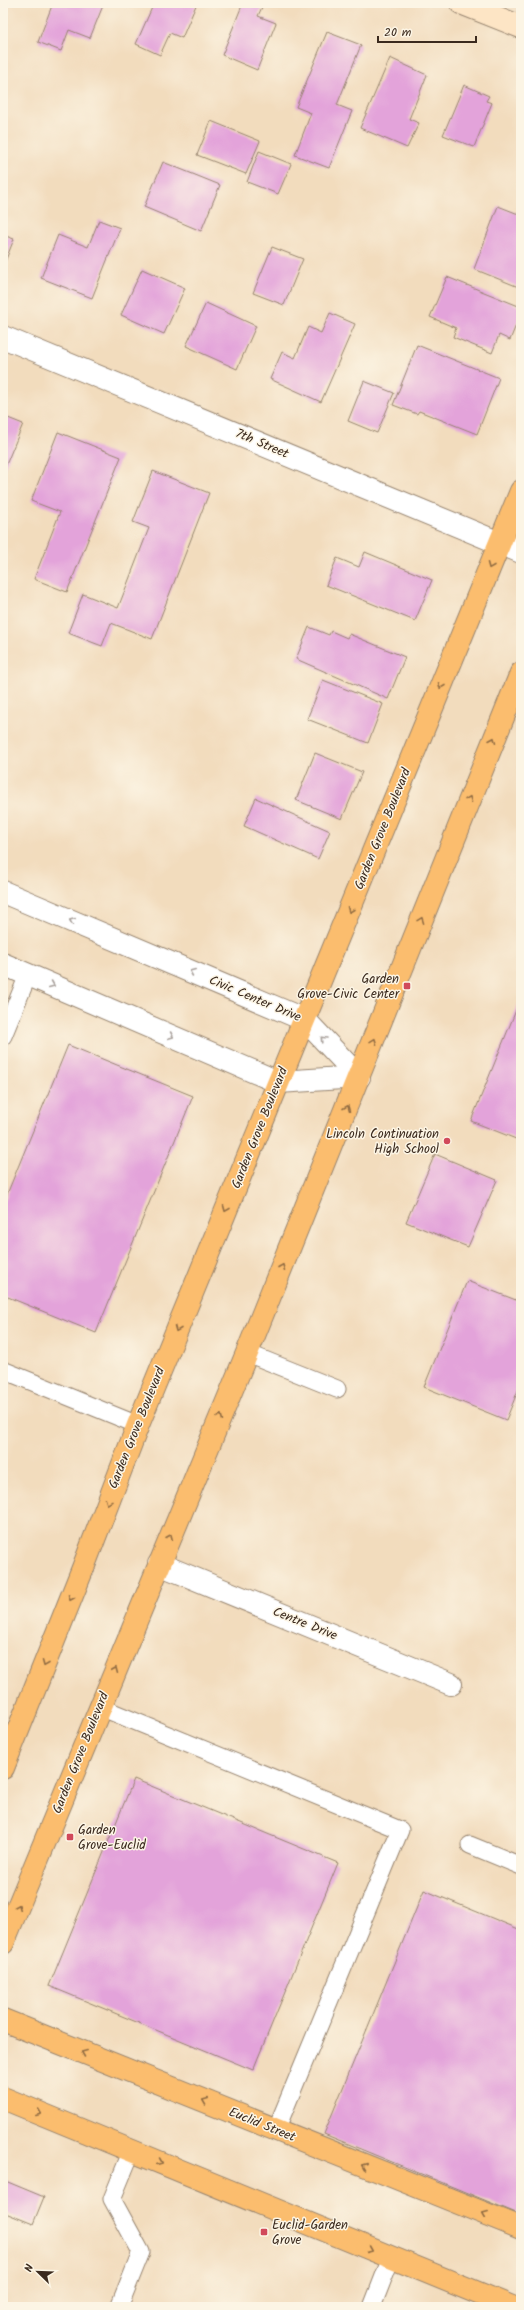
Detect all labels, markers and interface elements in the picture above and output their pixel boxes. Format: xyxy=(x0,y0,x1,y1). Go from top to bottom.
scale bar xyxy=(378,18,476,44)
text: 20 m xyxy=(384,23,412,42)
street label: 7th Street xyxy=(232,423,293,465)
one-way arrow xyxy=(487,563,495,570)
one-way arrow xyxy=(438,682,446,690)
one-way arrow xyxy=(488,737,496,745)
street label: Garden Grove Boulevard xyxy=(349,765,417,893)
one-way arrow xyxy=(464,796,472,803)
one-way arrow xyxy=(346,907,354,914)
one-way arrow xyxy=(417,917,425,924)
one-way arrow xyxy=(69,918,76,926)
one-way arrow xyxy=(188,968,195,976)
place label: Garden Grove-Civic Center xyxy=(297,969,400,1005)
street label: Civic Center Drive xyxy=(206,970,305,1028)
one-way arrow xyxy=(48,981,55,989)
marker: Garden Grove-Civic Center xyxy=(402,981,412,991)
one-way arrow xyxy=(168,1032,175,1040)
one-way arrow xyxy=(320,1036,328,1044)
one-way arrow xyxy=(369,1038,377,1045)
street label: Garden Grove Boulevard xyxy=(226,1064,294,1192)
one-way arrow xyxy=(342,1105,350,1112)
place label: Lincoln Continuation High School xyxy=(326,1124,439,1160)
marker: Lincoln Continuation High School xyxy=(442,1136,452,1146)
one-way arrow xyxy=(223,1206,231,1213)
one-way arrow xyxy=(277,1264,285,1271)
one-way arrow xyxy=(174,1325,182,1333)
street label: Garden Grove Boulevard xyxy=(103,1364,171,1492)
one-way arrow xyxy=(216,1414,224,1421)
one-way arrow xyxy=(105,1499,113,1506)
one-way arrow xyxy=(166,1534,174,1541)
one-way arrow xyxy=(68,1594,76,1601)
street label: Centre Drive xyxy=(269,1602,341,1647)
one-way arrow xyxy=(41,1660,49,1667)
one-way arrow xyxy=(110,1666,118,1674)
street label: Garden Grove Boulevard xyxy=(47,1689,115,1817)
place label: Garden Grove-Euclid xyxy=(78,1820,146,1856)
marker: Garden Grove-Euclid xyxy=(65,1832,75,1842)
one-way arrow xyxy=(13,1903,21,1910)
one-way arrow xyxy=(81,2049,88,2057)
one-way arrow xyxy=(201,2098,208,2106)
street label: Euclid Street xyxy=(225,2102,300,2148)
one-way arrow xyxy=(36,2108,43,2116)
one-way arrow xyxy=(156,2157,163,2165)
one-way arrow xyxy=(361,2162,368,2170)
one-way arrow xyxy=(481,2210,488,2218)
place label: Euclid-Garden Grove xyxy=(272,2215,348,2251)
marker: Euclid-Garden Grove xyxy=(259,2227,269,2237)
one-way arrow xyxy=(366,2245,373,2253)
north arrow xyxy=(18,2252,58,2292)
text: N xyxy=(20,2262,39,2275)

